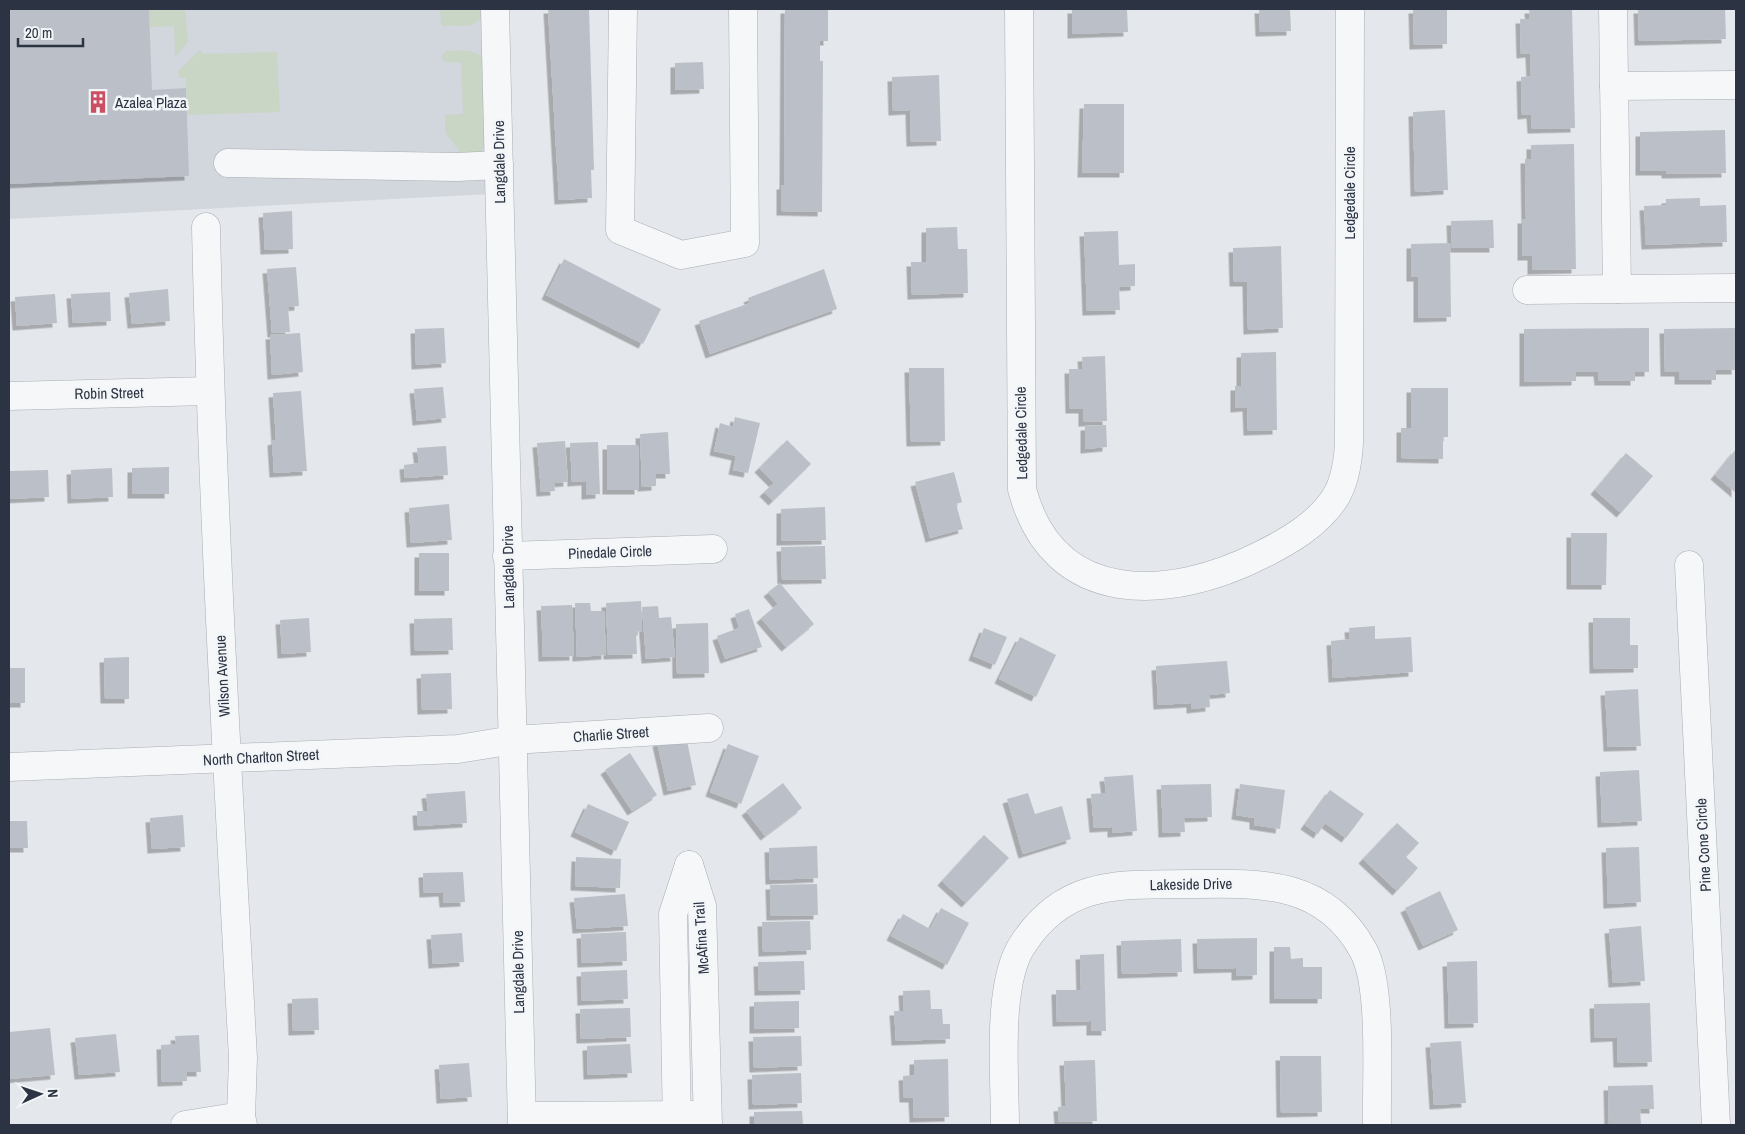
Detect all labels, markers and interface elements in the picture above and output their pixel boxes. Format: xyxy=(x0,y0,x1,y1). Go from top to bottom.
scale bar xyxy=(18,15,82,47)
text: 20 m xyxy=(25,22,52,43)
building icon: Azalea Plaza xyxy=(85,89,111,115)
place label: Azalea Plaza xyxy=(114,92,187,113)
street label: Langdale Drive xyxy=(488,120,510,204)
street label: Ledgedale Circle xyxy=(1339,146,1360,240)
street label: Robin Street xyxy=(74,382,144,404)
street label: Ledgedale Circle xyxy=(1010,386,1032,480)
street label: Langdale Drive xyxy=(497,525,519,609)
street label: Pinedale Circle xyxy=(568,540,653,564)
street label: Wilson Avenue xyxy=(209,634,235,717)
street label: Charlie Street xyxy=(572,721,650,747)
street label: North Charlton Street xyxy=(202,743,320,771)
street label: Pine Cone Circle xyxy=(1690,798,1716,892)
street label: Lakeside Drive xyxy=(1149,873,1233,895)
street label: McAfina Trail xyxy=(688,901,714,975)
street label: Langdale Drive xyxy=(507,930,529,1014)
north arrow xyxy=(15,1069,65,1119)
text: N xyxy=(44,1089,62,1098)

